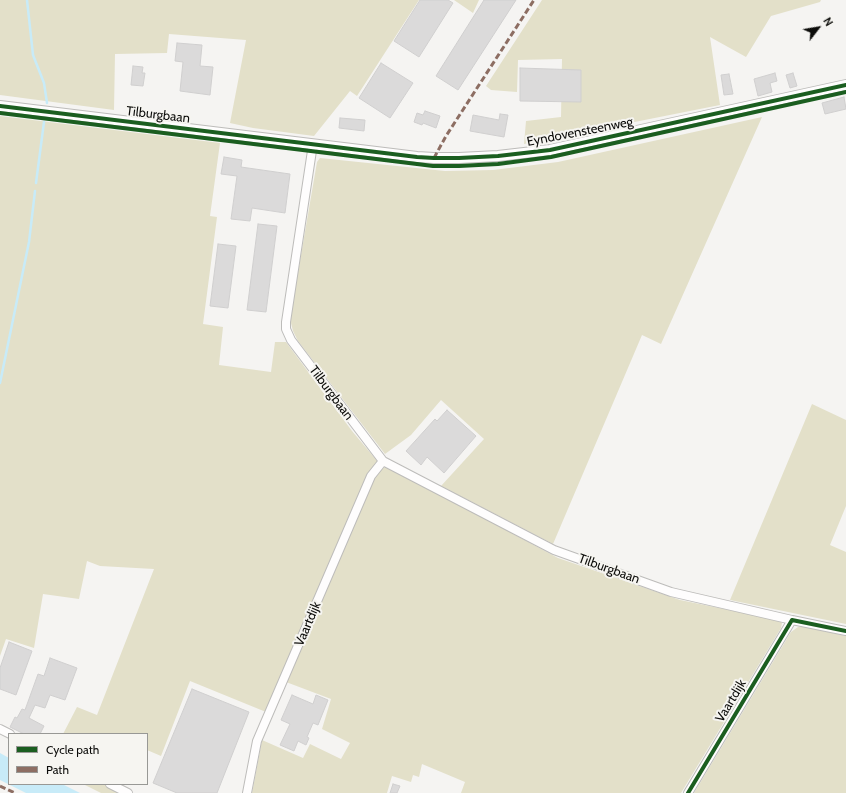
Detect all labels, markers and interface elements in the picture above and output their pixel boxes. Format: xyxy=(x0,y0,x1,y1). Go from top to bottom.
north arrow xyxy=(798,8,838,48)
text: N xyxy=(820,15,836,29)
street label: Tilburgbaan xyxy=(125,103,191,127)
street label: Eyndovensteenweg xyxy=(526,114,634,150)
street label: Tilburgbaan xyxy=(305,363,357,423)
street label: Tilburgbaan xyxy=(576,551,642,587)
street label: Vaartdijk xyxy=(292,599,324,649)
street label: Vaartdijk xyxy=(712,677,750,725)
legend xyxy=(8,733,148,785)
text: Cycle path xyxy=(46,742,99,757)
text: Path xyxy=(46,762,69,777)

